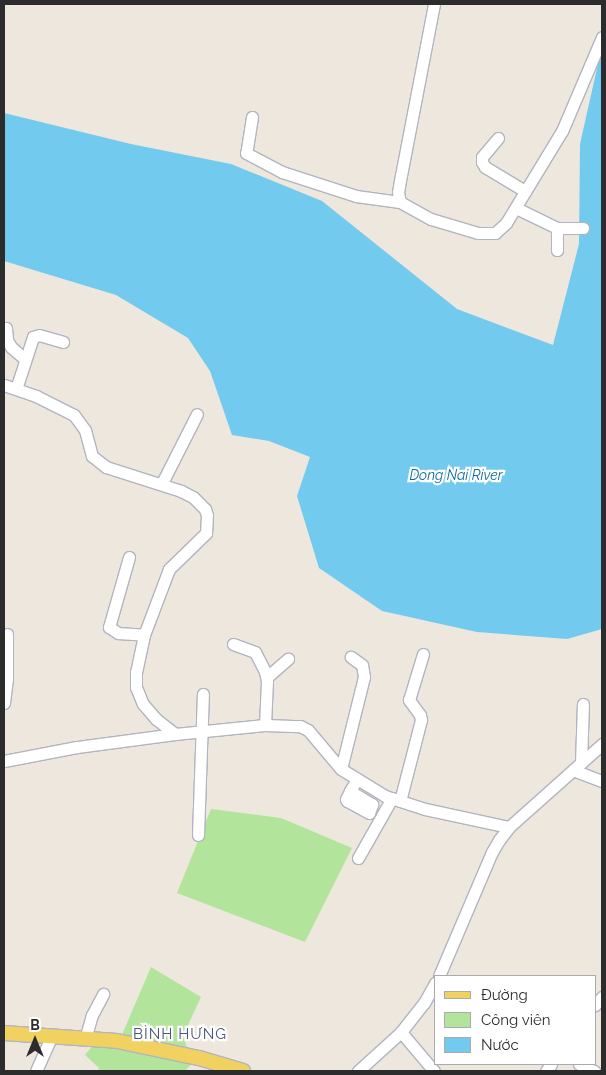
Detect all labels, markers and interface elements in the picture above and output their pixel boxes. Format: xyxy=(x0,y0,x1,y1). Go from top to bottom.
water label: Dong Nai River xyxy=(409,467,503,483)
legend xyxy=(434,975,596,1065)
text: Đường xyxy=(481,986,528,1004)
text: Công viên xyxy=(481,1011,550,1029)
north arrow xyxy=(10,1015,60,1065)
text: B xyxy=(30,1017,40,1033)
district label: BÌNH HƯNG xyxy=(132,1026,228,1044)
text: Nước xyxy=(481,1036,519,1054)

